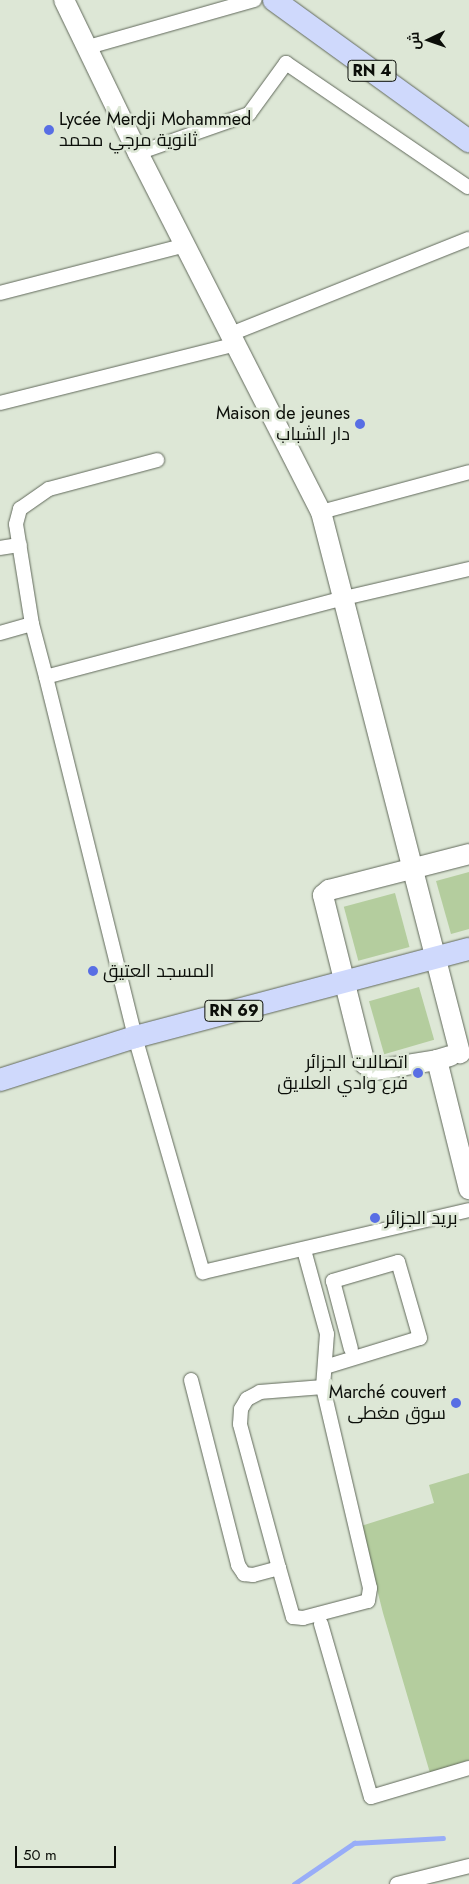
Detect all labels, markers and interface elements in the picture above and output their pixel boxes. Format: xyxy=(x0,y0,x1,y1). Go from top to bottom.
north arrow xyxy=(404,15,454,65)
text: ش xyxy=(404,31,424,50)
road number: RN 4 xyxy=(347,58,397,84)
place label: Lycée Merdji Mohammed ثانوية مرجي محمد xyxy=(59,109,251,152)
marker: Lycée Merdji Mohammed ثانوية مرجي محمد xyxy=(43,124,55,136)
place label: Maison de jeunes دار الشباب xyxy=(216,403,350,446)
marker: Maison de jeunes دار الشباب xyxy=(354,418,366,430)
place label: المسجد العتيق xyxy=(103,960,214,982)
marker: المسجد العتيق xyxy=(87,965,99,977)
road number: RN 69 xyxy=(204,998,264,1024)
place label: اتصالات الجزائر فرع وادي العلايق xyxy=(277,1052,408,1094)
marker: اتصالات الجزائر فرع وادي العلايق xyxy=(412,1067,424,1079)
place label: بريد الجزائر xyxy=(385,1207,458,1229)
marker: بريد الجزائر xyxy=(369,1212,381,1224)
place label: Marché couvert سوق مغطى xyxy=(329,1382,446,1425)
marker: Marché couvert سوق مغطى xyxy=(450,1397,462,1409)
scale bar xyxy=(18,1836,119,1868)
text: 50 m xyxy=(23,1844,57,1866)

